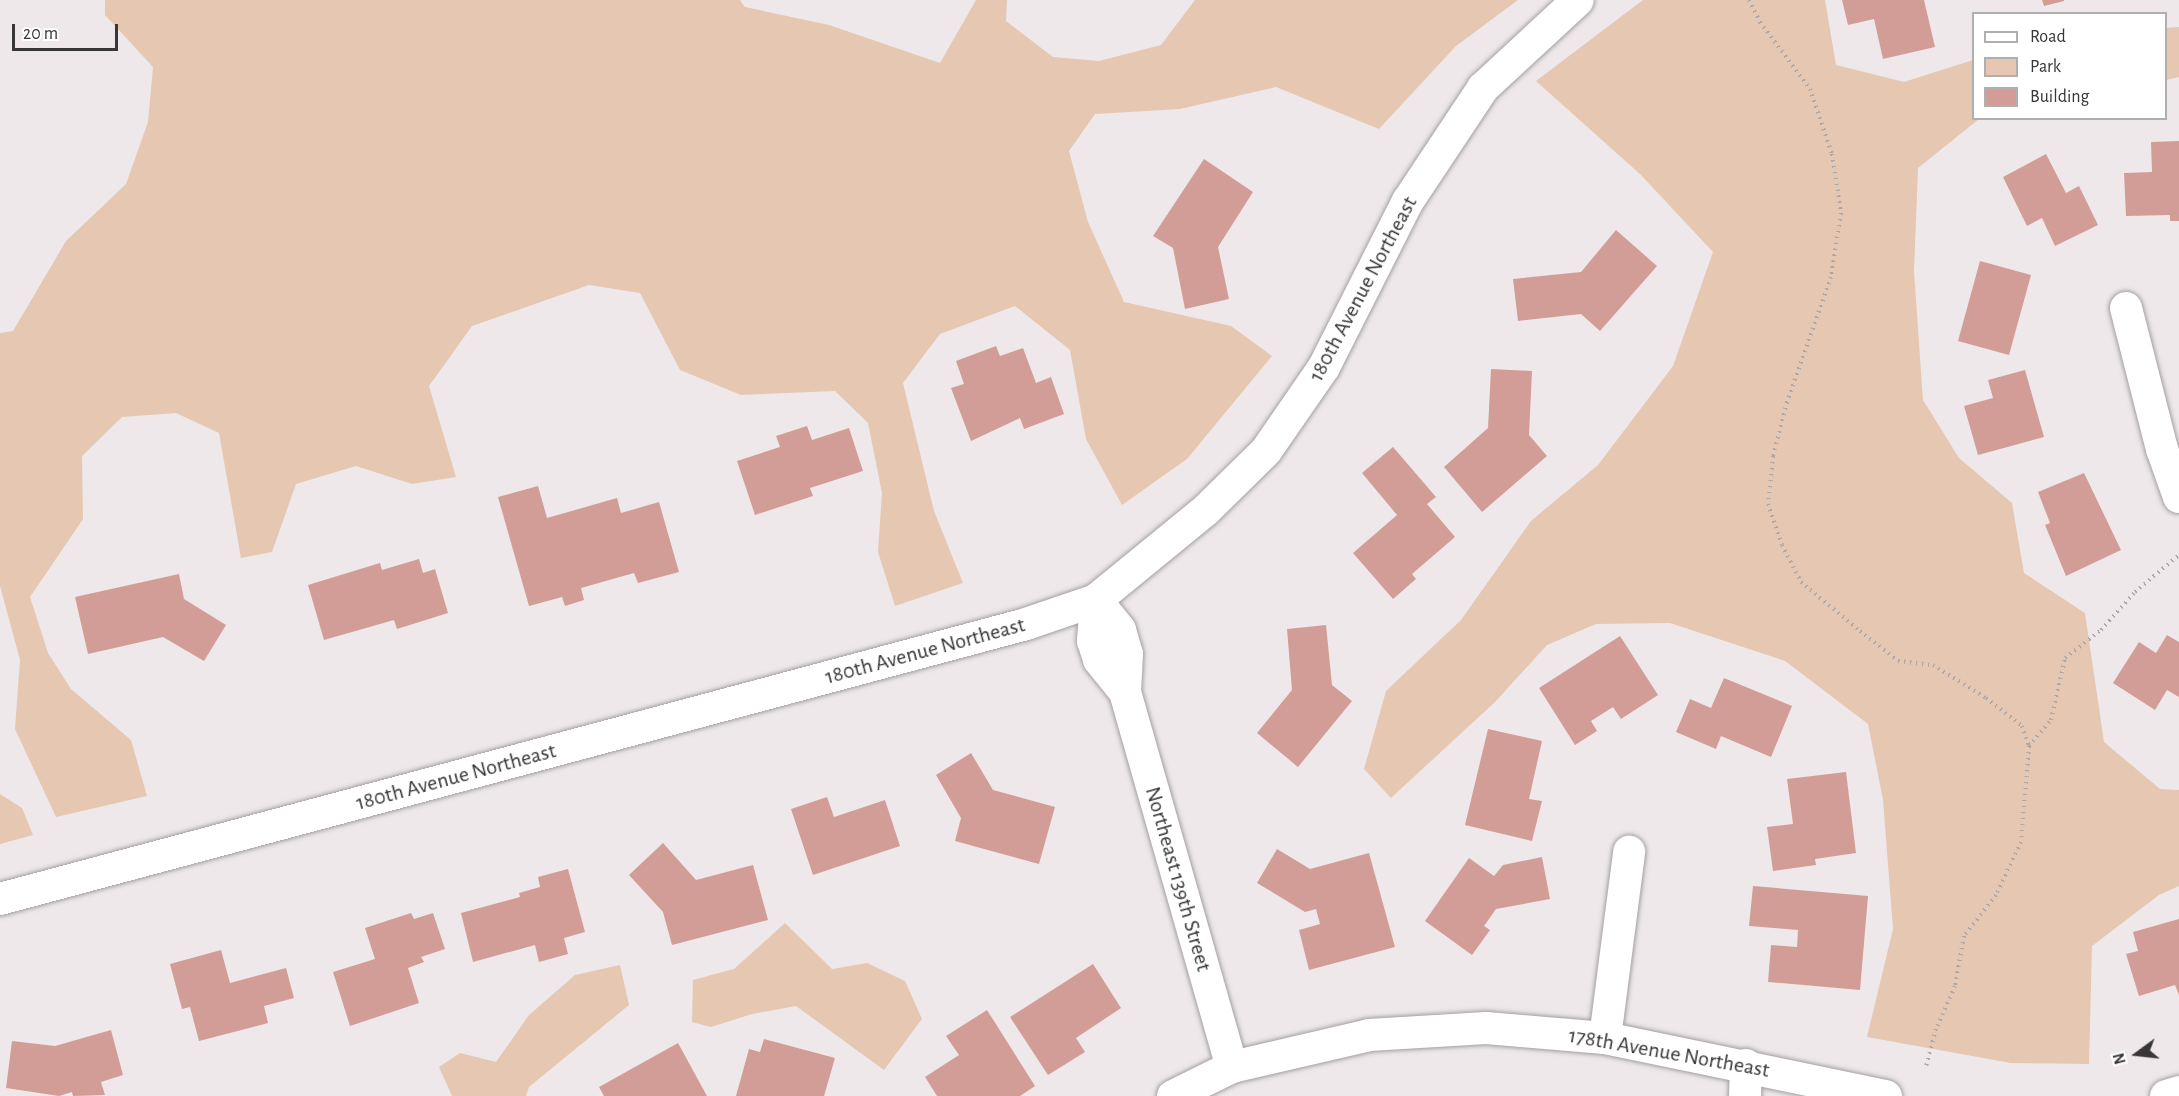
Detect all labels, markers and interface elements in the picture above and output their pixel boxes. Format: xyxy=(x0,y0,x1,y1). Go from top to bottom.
scale bar xyxy=(15,12,122,50)
legend xyxy=(1972,12,2167,120)
text: 20 m xyxy=(23,25,58,43)
text: Road xyxy=(2030,28,2066,46)
text: Park xyxy=(2030,58,2061,76)
text: Building xyxy=(2030,88,2089,106)
street label: 180th Avenue Northeast xyxy=(1303,192,1423,386)
street label: 180th Avenue Northeast xyxy=(822,612,1028,690)
street label: 180th Avenue Northeast xyxy=(353,738,559,816)
street label: Northeast 139th Street xyxy=(1139,784,1217,974)
street label: 178th Avenue Northeast xyxy=(1567,1022,1771,1084)
north arrow xyxy=(2107,1024,2167,1084)
text: N xyxy=(2110,1051,2129,1066)

